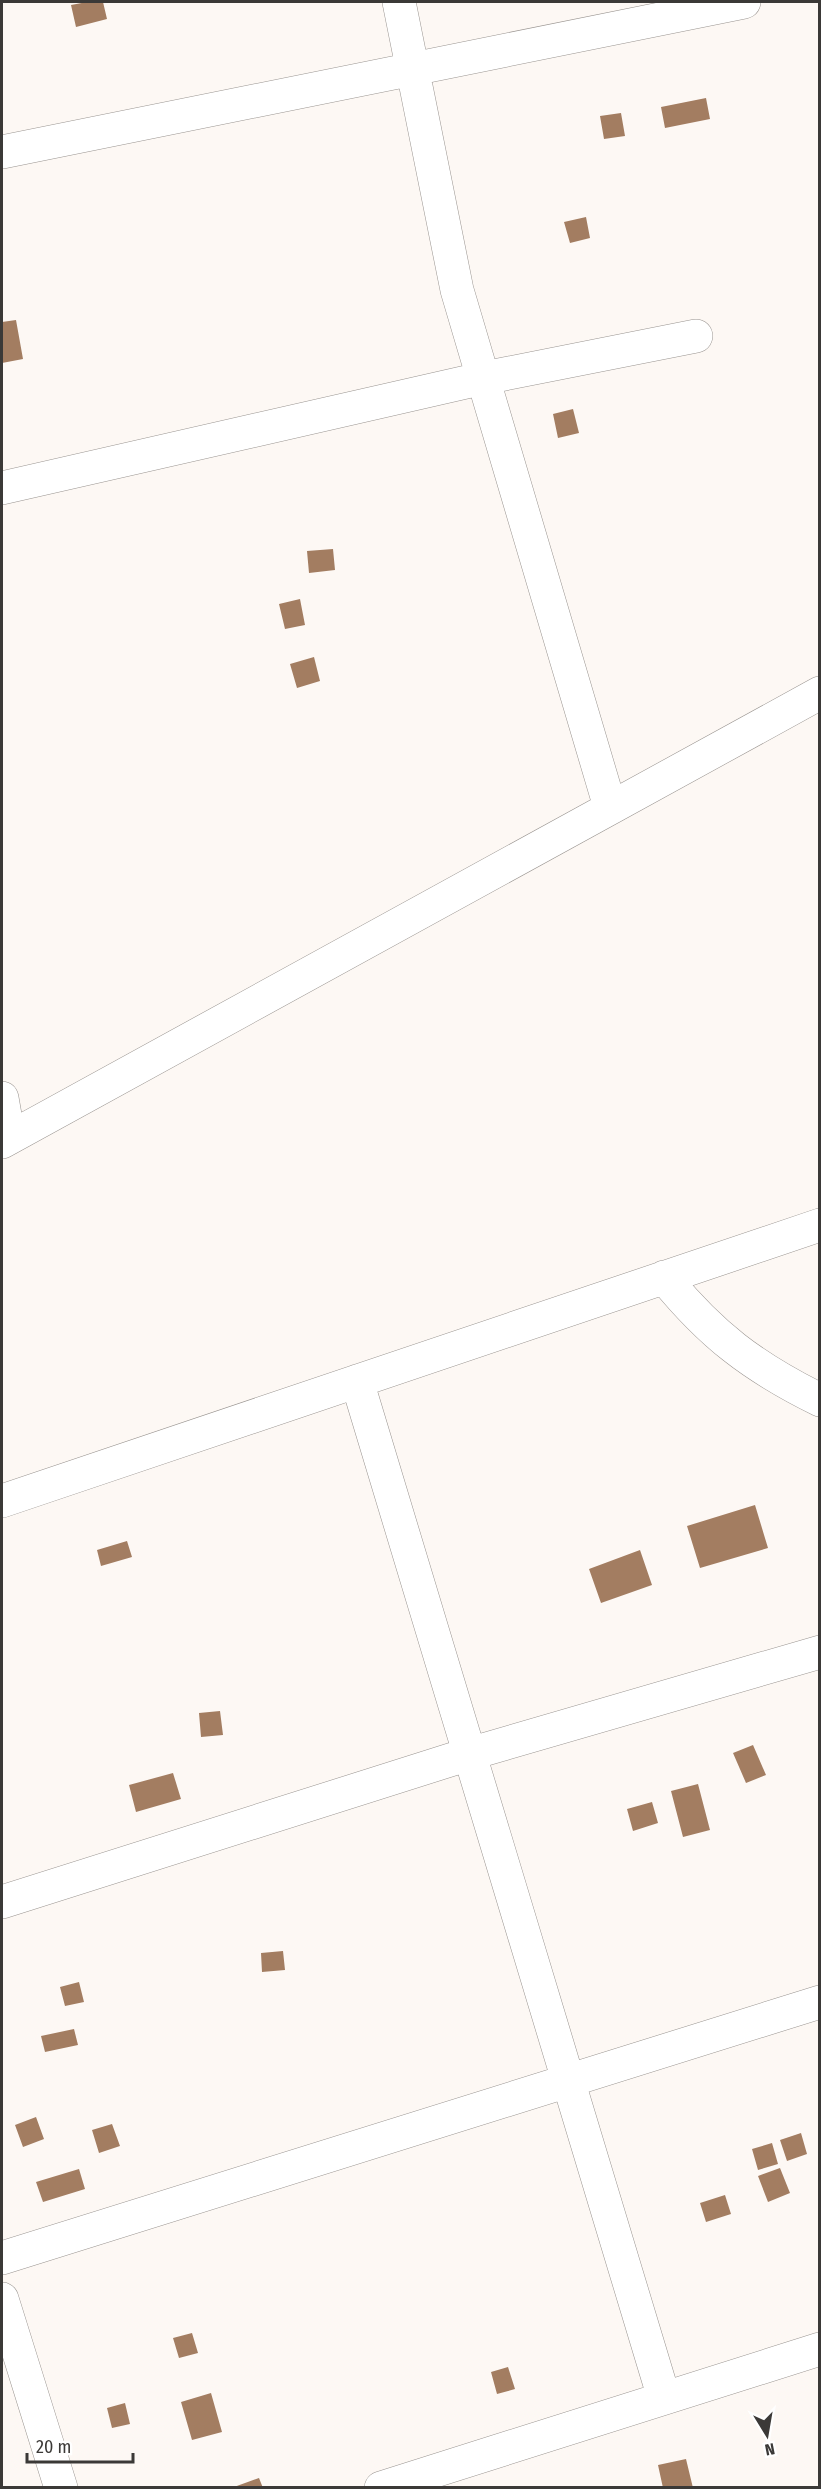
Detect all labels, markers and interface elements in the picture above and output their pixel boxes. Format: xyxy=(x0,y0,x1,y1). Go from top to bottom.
north arrow xyxy=(737,2405,797,2465)
scale bar xyxy=(27,2426,134,2464)
text: 20 m xyxy=(36,2436,71,2458)
text: N xyxy=(763,2439,776,2459)

